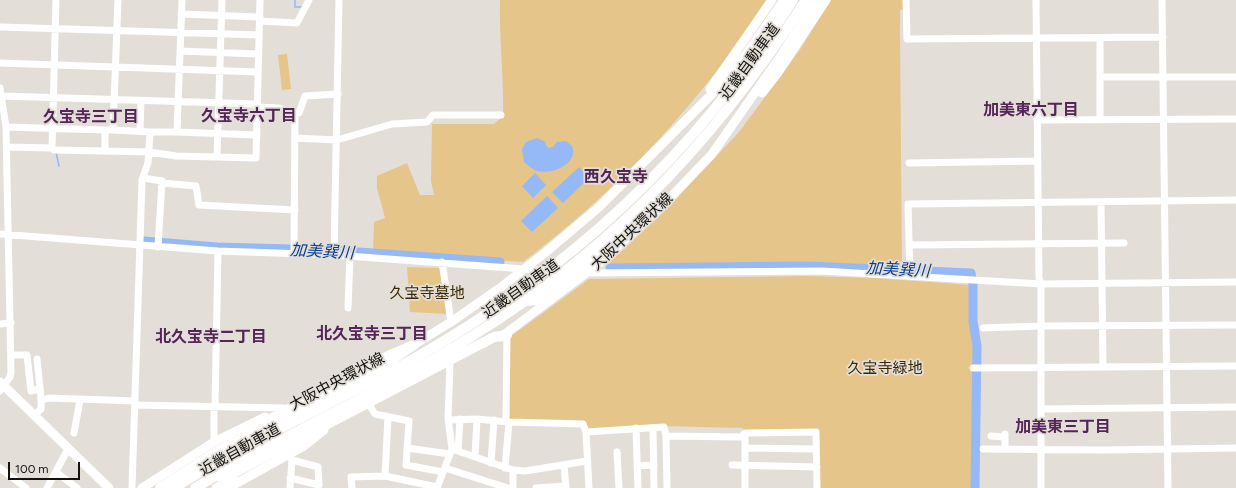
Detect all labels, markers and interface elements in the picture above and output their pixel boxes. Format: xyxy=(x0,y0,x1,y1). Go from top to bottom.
street label: 近畿自動車道 xyxy=(716,20,784,104)
district label: 加美東六丁目 xyxy=(983,100,1079,120)
district label: 久宝寺六丁目 xyxy=(201,106,297,126)
district label: 久宝寺三丁目 xyxy=(43,107,139,127)
district label: 西久宝寺 xyxy=(584,167,648,187)
street label: 大阪中央環状線 xyxy=(587,190,677,274)
water label: 加美巽川 xyxy=(290,241,354,263)
street label: 近畿自動車道 xyxy=(479,256,563,322)
water label: 加美巽川 xyxy=(866,259,930,281)
park label: 久宝寺墓地 xyxy=(390,285,464,303)
district label: 北久宝寺三丁目 xyxy=(316,324,428,344)
district label: 北久宝寺二丁目 xyxy=(155,327,267,347)
street label: 大阪中央環状線 xyxy=(286,349,388,415)
park label: 久宝寺緑地 xyxy=(848,360,922,378)
district label: 加美東三丁目 xyxy=(1015,417,1111,437)
street label: 近畿自動車道 xyxy=(196,420,284,480)
scale bar xyxy=(10,454,82,480)
text: 100 m xyxy=(15,462,49,476)

